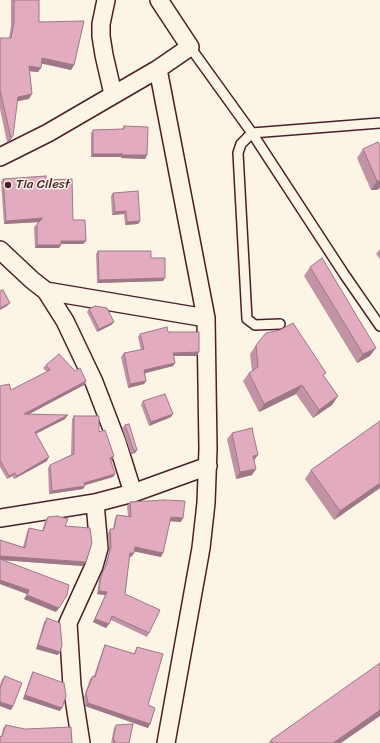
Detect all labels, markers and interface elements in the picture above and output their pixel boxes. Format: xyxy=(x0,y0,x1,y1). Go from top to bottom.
place label: Tia Cilest xyxy=(16,177,70,193)
marker: Tia Cilest xyxy=(3,180,13,190)

